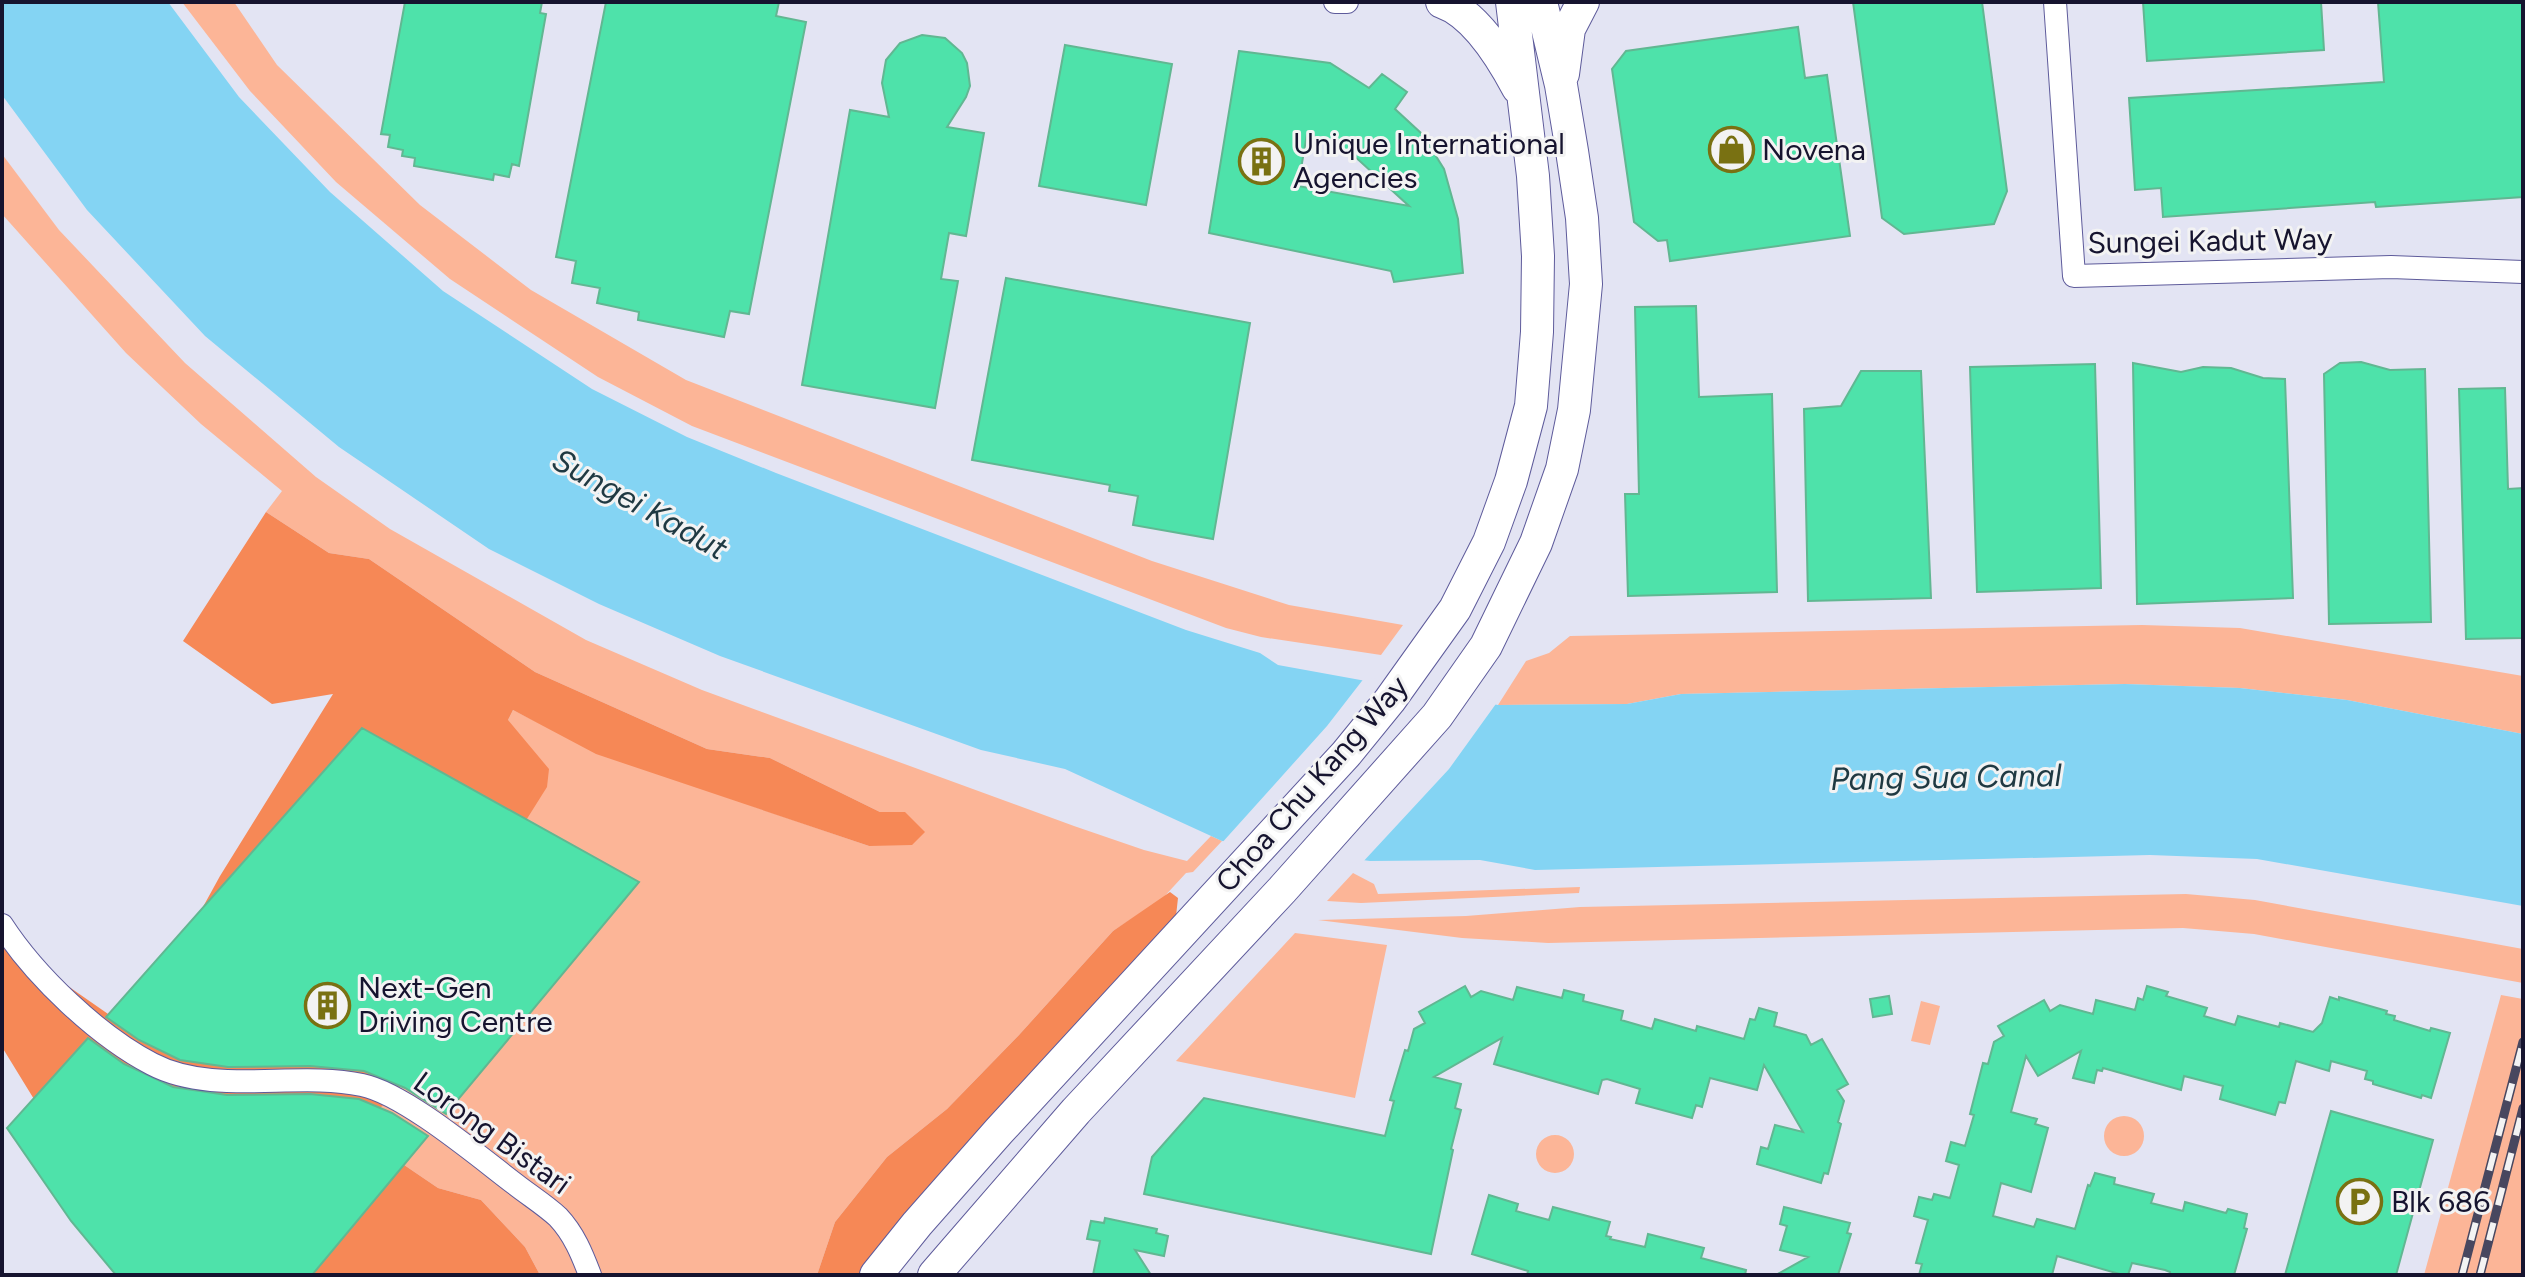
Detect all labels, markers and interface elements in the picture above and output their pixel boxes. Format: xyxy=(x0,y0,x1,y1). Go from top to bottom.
place label: Unique International Agencies xyxy=(1293,125,1565,196)
shop icon: Novena xyxy=(1707,126,1755,174)
place label: Novena xyxy=(1762,131,1866,168)
building icon: Unique International Agencies xyxy=(1238,137,1286,185)
street label: Sungei Kadut Way xyxy=(2087,220,2333,261)
water label: Sungei Kadut xyxy=(546,440,735,568)
street label: Choa Chu Kang Way xyxy=(1208,668,1416,899)
water label: Pang Sua Canal xyxy=(1830,756,2063,798)
place label: Next-Gen Driving Centre xyxy=(358,969,553,1040)
building icon: Next-Gen Driving Centre xyxy=(303,981,351,1029)
street label: Lorong Bistari xyxy=(406,1063,578,1202)
parking icon: Blk 686 xyxy=(2336,1178,2384,1226)
place label: Blk 686 xyxy=(2391,1183,2490,1220)

